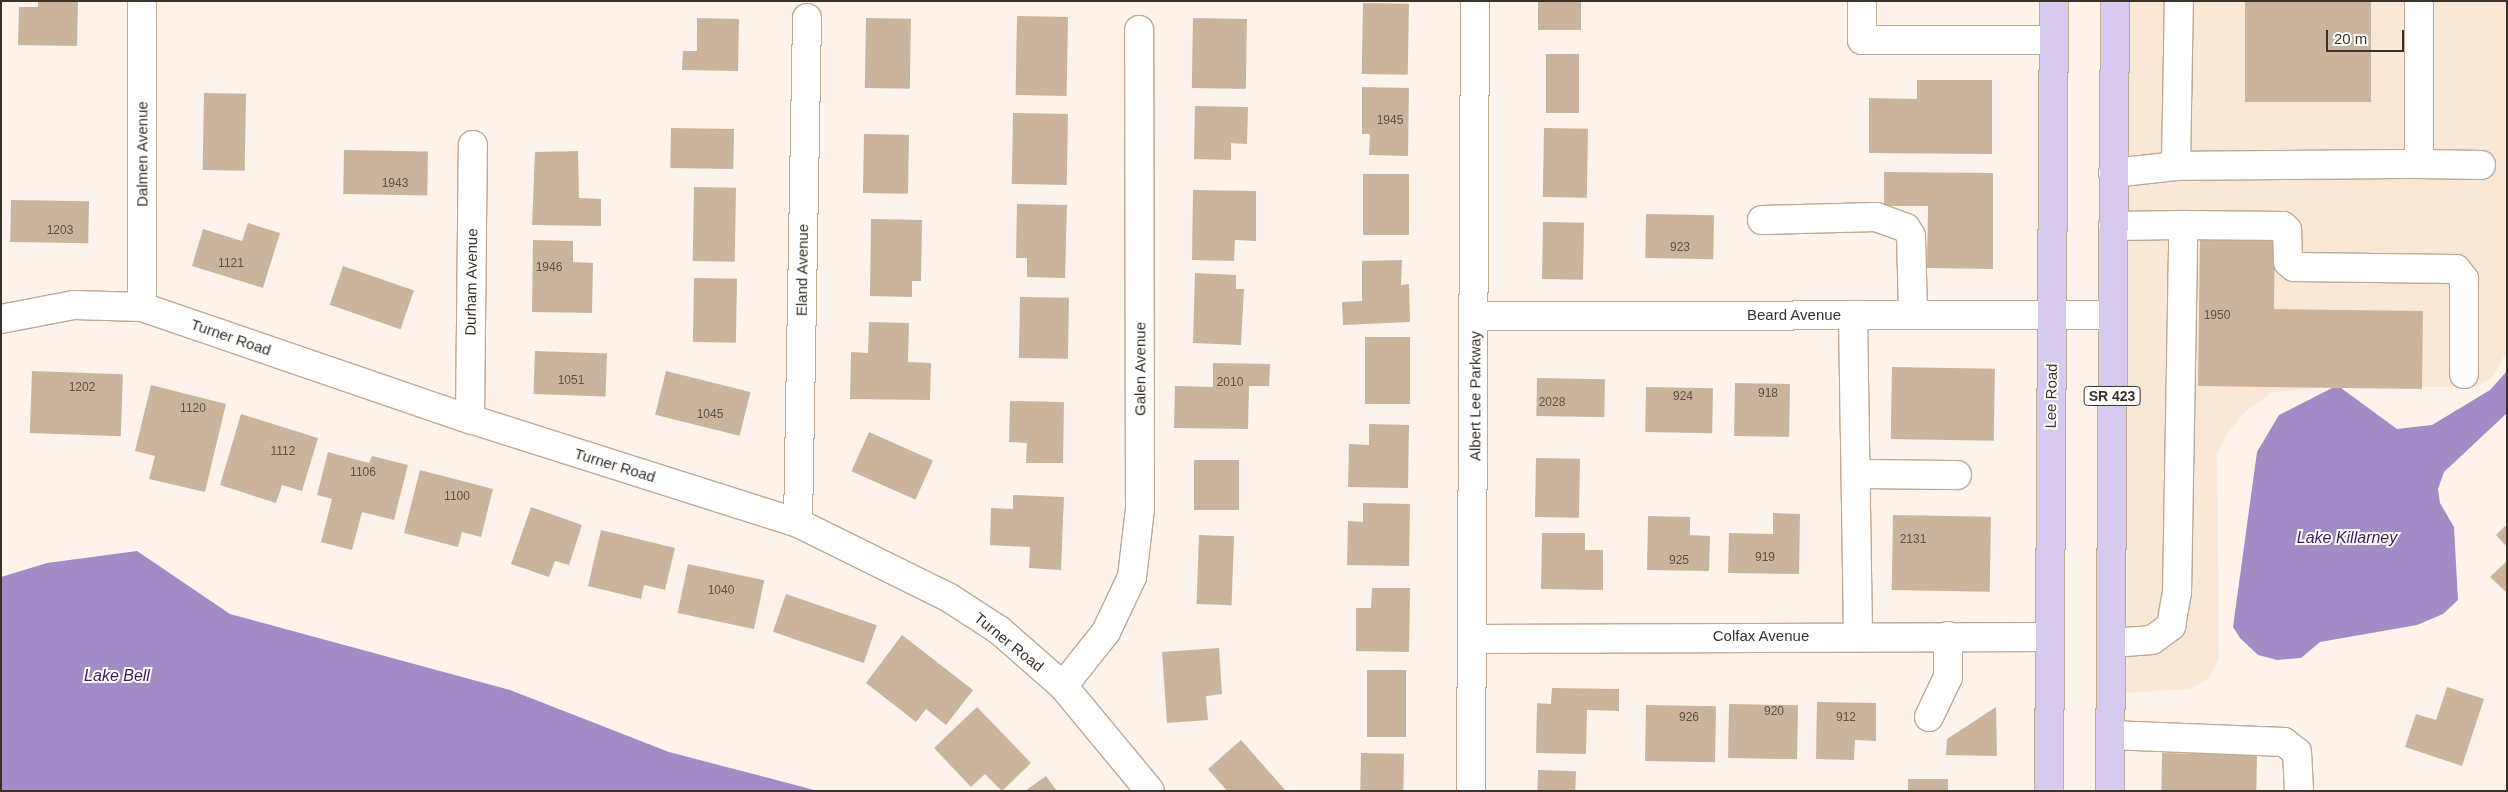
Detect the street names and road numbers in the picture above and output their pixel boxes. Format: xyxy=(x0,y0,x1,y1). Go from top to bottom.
street label: Dalmen Avenue xyxy=(133,101,151,207)
street label: Eland Avenue xyxy=(792,223,812,317)
street label: Durham Avenue xyxy=(461,228,481,336)
street label: Beard Avenue xyxy=(1747,306,1841,324)
street label: Turner Road xyxy=(189,315,273,359)
street label: Galen Avenue xyxy=(1131,322,1149,416)
street label: Albert Lee Parkway xyxy=(1466,331,1484,461)
street label: Lee Road xyxy=(2041,363,2061,429)
road number: SR 423 xyxy=(2083,384,2141,408)
street label: Turner Road xyxy=(572,444,658,486)
street label: Turner Road xyxy=(971,609,1047,675)
street label: Colfax Avenue xyxy=(1712,627,1810,645)

